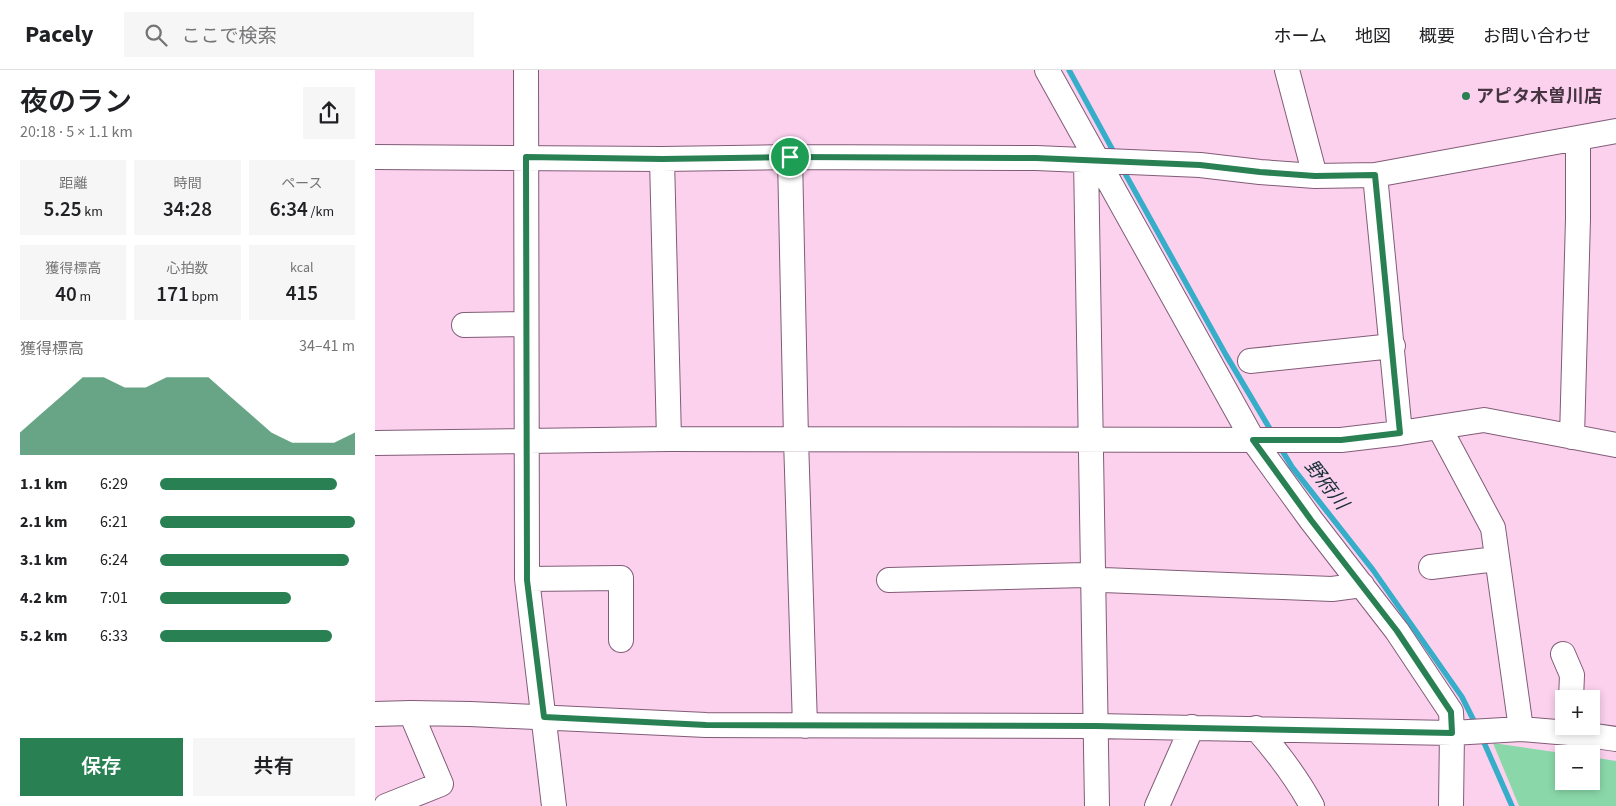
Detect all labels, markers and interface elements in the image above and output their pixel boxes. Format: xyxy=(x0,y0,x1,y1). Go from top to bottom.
search box xyxy=(124,12,474,57)
text: Pacely xyxy=(25,17,94,52)
icon: search xyxy=(142,21,170,49)
text: ここで検索 xyxy=(182,23,277,50)
text: ホーム xyxy=(1274,24,1327,49)
text: 地図 xyxy=(1355,24,1391,49)
text: 概要 xyxy=(1419,24,1455,49)
text: お問い合わせ xyxy=(1483,24,1591,49)
text: 夜のラン xyxy=(20,82,132,122)
place label: アピタ木曽川店 xyxy=(1476,84,1602,109)
button: share xyxy=(303,87,355,139)
marker: アピタ木曽川店 xyxy=(1460,90,1472,102)
text: 20:18 · 5 × 1.1 km xyxy=(20,121,133,143)
pin xyxy=(769,136,811,178)
icon: arrive xyxy=(776,143,804,171)
text: 距離 xyxy=(59,174,87,194)
text: 時間 xyxy=(173,174,201,194)
text: ペース xyxy=(281,174,322,194)
text: 5.25 xyxy=(43,194,82,224)
text: 34:28 xyxy=(163,194,212,224)
text: 6:34 xyxy=(270,194,308,224)
text: km xyxy=(82,202,103,222)
text: /km xyxy=(308,202,334,222)
text: kcal xyxy=(290,258,314,278)
text: 獲得標高 xyxy=(45,259,101,279)
text: 心拍数 xyxy=(166,259,208,279)
text: 415 xyxy=(286,278,318,308)
text: 40 xyxy=(55,279,77,309)
text: 171 xyxy=(156,279,189,309)
text: m xyxy=(77,287,91,307)
text: bpm xyxy=(189,287,219,307)
text: 34–41 m xyxy=(299,335,355,357)
text: 獲得標高 xyxy=(20,338,84,360)
water label: 野府川 xyxy=(1298,454,1355,517)
text: 1.1 km xyxy=(20,473,67,495)
text: 6:29 xyxy=(100,473,128,495)
text: 2.1 km xyxy=(20,511,67,533)
text: 6:21 xyxy=(100,511,128,533)
text: 3.1 km xyxy=(20,549,67,571)
text: 6:24 xyxy=(100,549,128,571)
text: 4.2 km xyxy=(20,587,67,609)
text: 7:01 xyxy=(100,587,128,609)
text: 5.2 km xyxy=(20,625,67,647)
text: 6:33 xyxy=(100,625,128,647)
map controls xyxy=(1555,690,1600,790)
button: + xyxy=(1555,690,1600,735)
button: 保存 xyxy=(20,738,183,796)
button: 共有 xyxy=(193,738,355,796)
button: − xyxy=(1555,745,1600,790)

